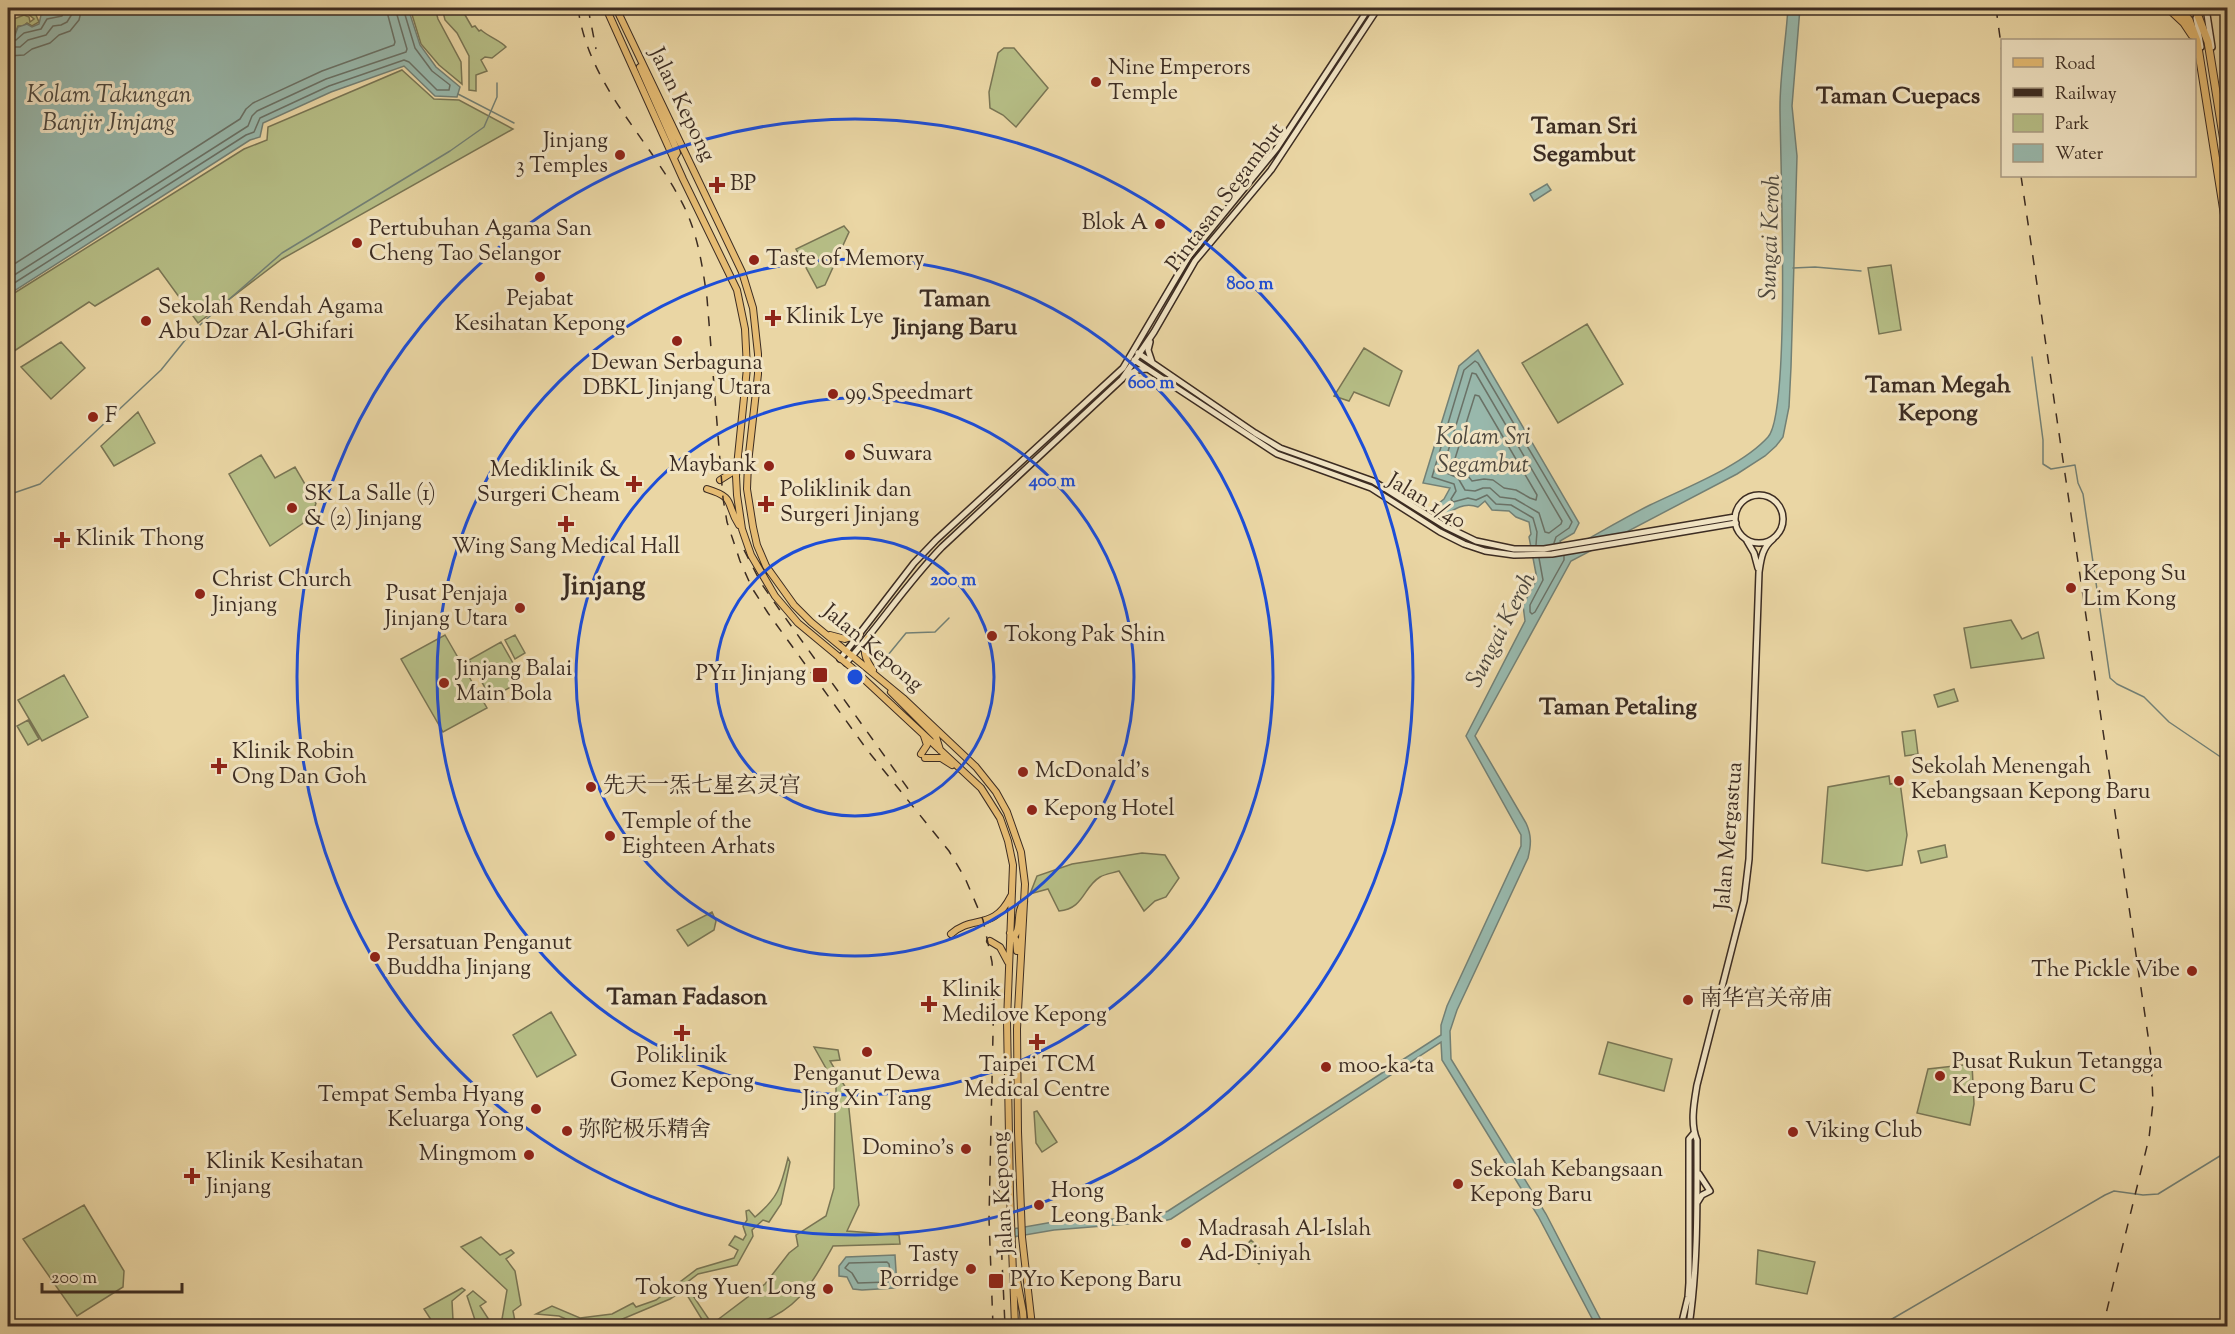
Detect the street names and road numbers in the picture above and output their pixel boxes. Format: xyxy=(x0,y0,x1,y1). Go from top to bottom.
street label: Jalan Kepong xyxy=(639,42,723,168)
street label: Pintasan Segambut xyxy=(1159,116,1293,279)
street label: Jalan 1/40 xyxy=(1380,465,1472,538)
street label: Jalan Kepong xyxy=(814,596,930,701)
street label: Jalan Mergastua xyxy=(1707,761,1752,912)
street label: Jalan Kepong xyxy=(985,1130,1023,1256)

